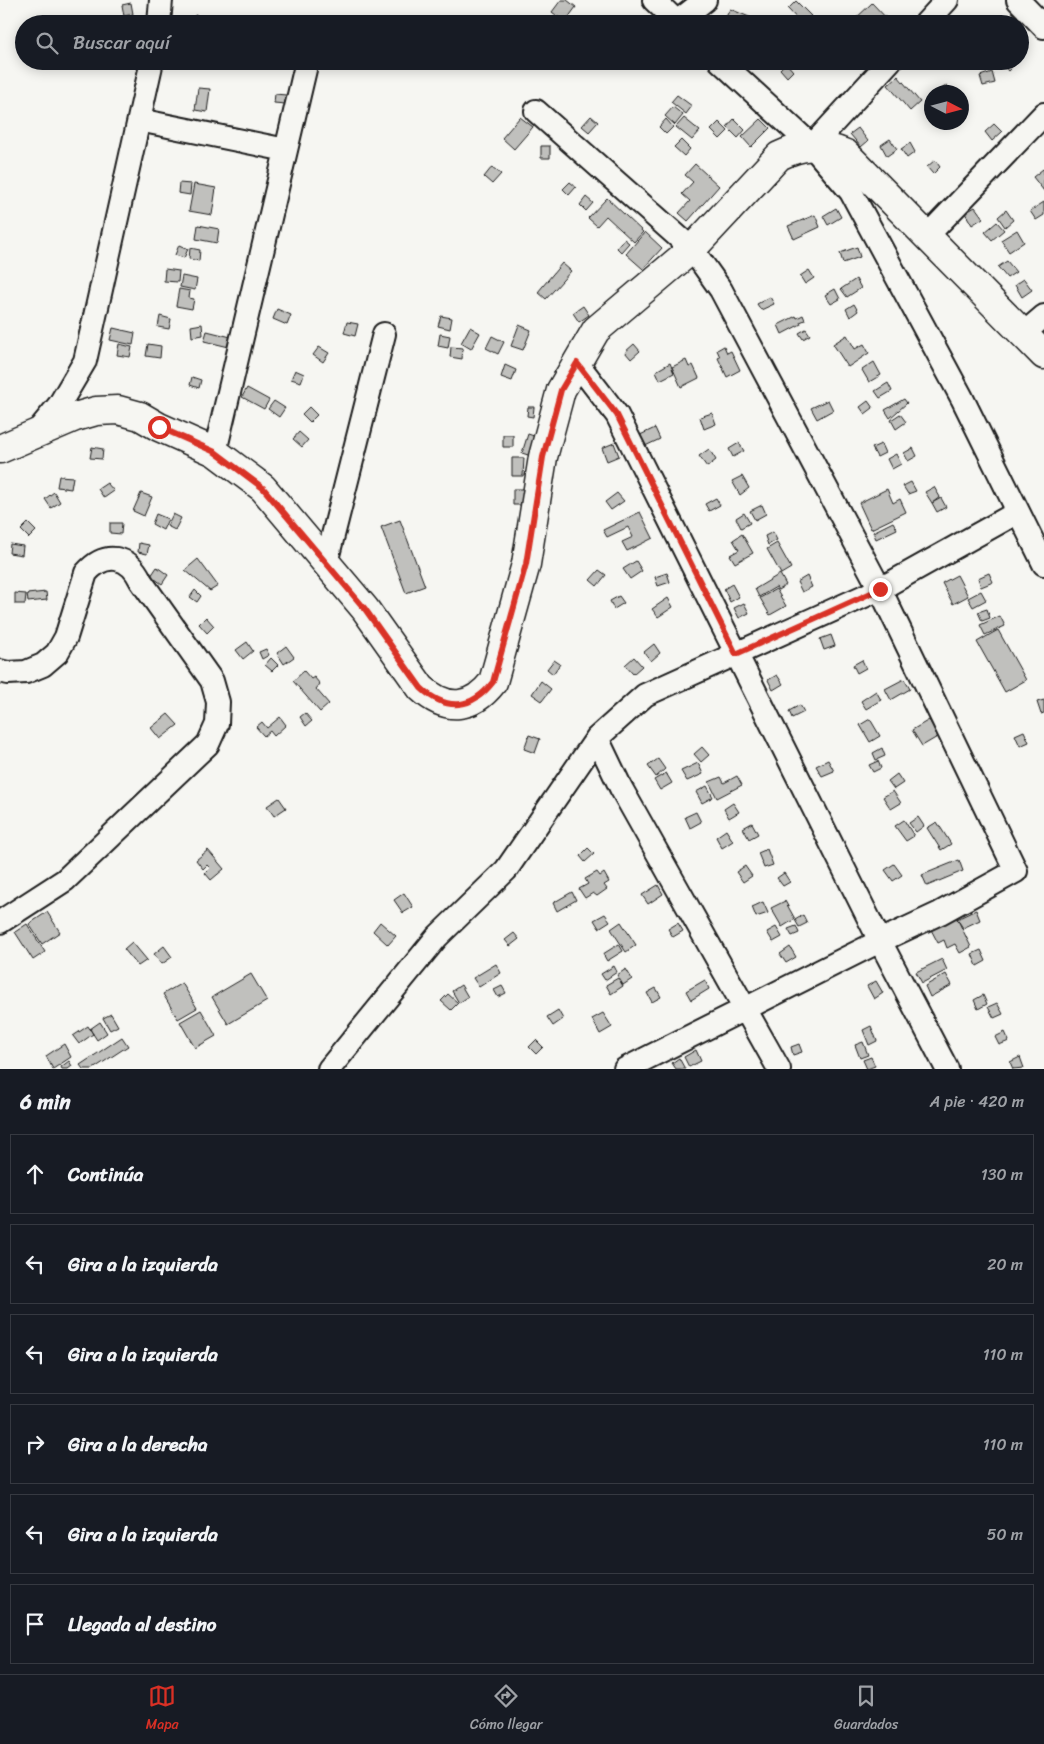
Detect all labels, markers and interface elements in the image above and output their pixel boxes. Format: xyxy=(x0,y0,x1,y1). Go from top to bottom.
search box xyxy=(15,15,1029,70)
text: Buscar aquí xyxy=(73,26,170,59)
icon: search xyxy=(33,29,61,57)
north arrow xyxy=(924,85,969,130)
route start xyxy=(148,416,171,439)
route end xyxy=(869,578,892,601)
text: 6 min xyxy=(20,1083,71,1121)
text: A pie · 420 m xyxy=(930,1087,1024,1116)
text: Continúa xyxy=(68,1158,143,1191)
icon: ahead xyxy=(21,1160,49,1188)
text: 130 m xyxy=(981,1160,1023,1189)
text: Gira a la izquierda xyxy=(68,1248,218,1281)
icon: left xyxy=(21,1250,49,1278)
text: 20 m xyxy=(987,1250,1023,1279)
text: Gira a la izquierda xyxy=(68,1338,218,1371)
icon: left xyxy=(21,1340,49,1368)
text: 110 m xyxy=(983,1340,1023,1369)
text: Gira a la derecha xyxy=(68,1428,207,1461)
icon: right xyxy=(21,1430,49,1458)
text: 110 m xyxy=(983,1430,1023,1459)
text: Gira a la izquierda xyxy=(68,1518,218,1551)
icon: left xyxy=(21,1520,49,1548)
text: 50 m xyxy=(987,1520,1023,1549)
text: Llegada al destino xyxy=(68,1608,217,1641)
icon: arrive xyxy=(21,1610,49,1638)
tab: Mapa xyxy=(146,1682,179,1737)
tab: Cómo llegar xyxy=(470,1682,542,1737)
tab: Guardados xyxy=(834,1682,898,1737)

